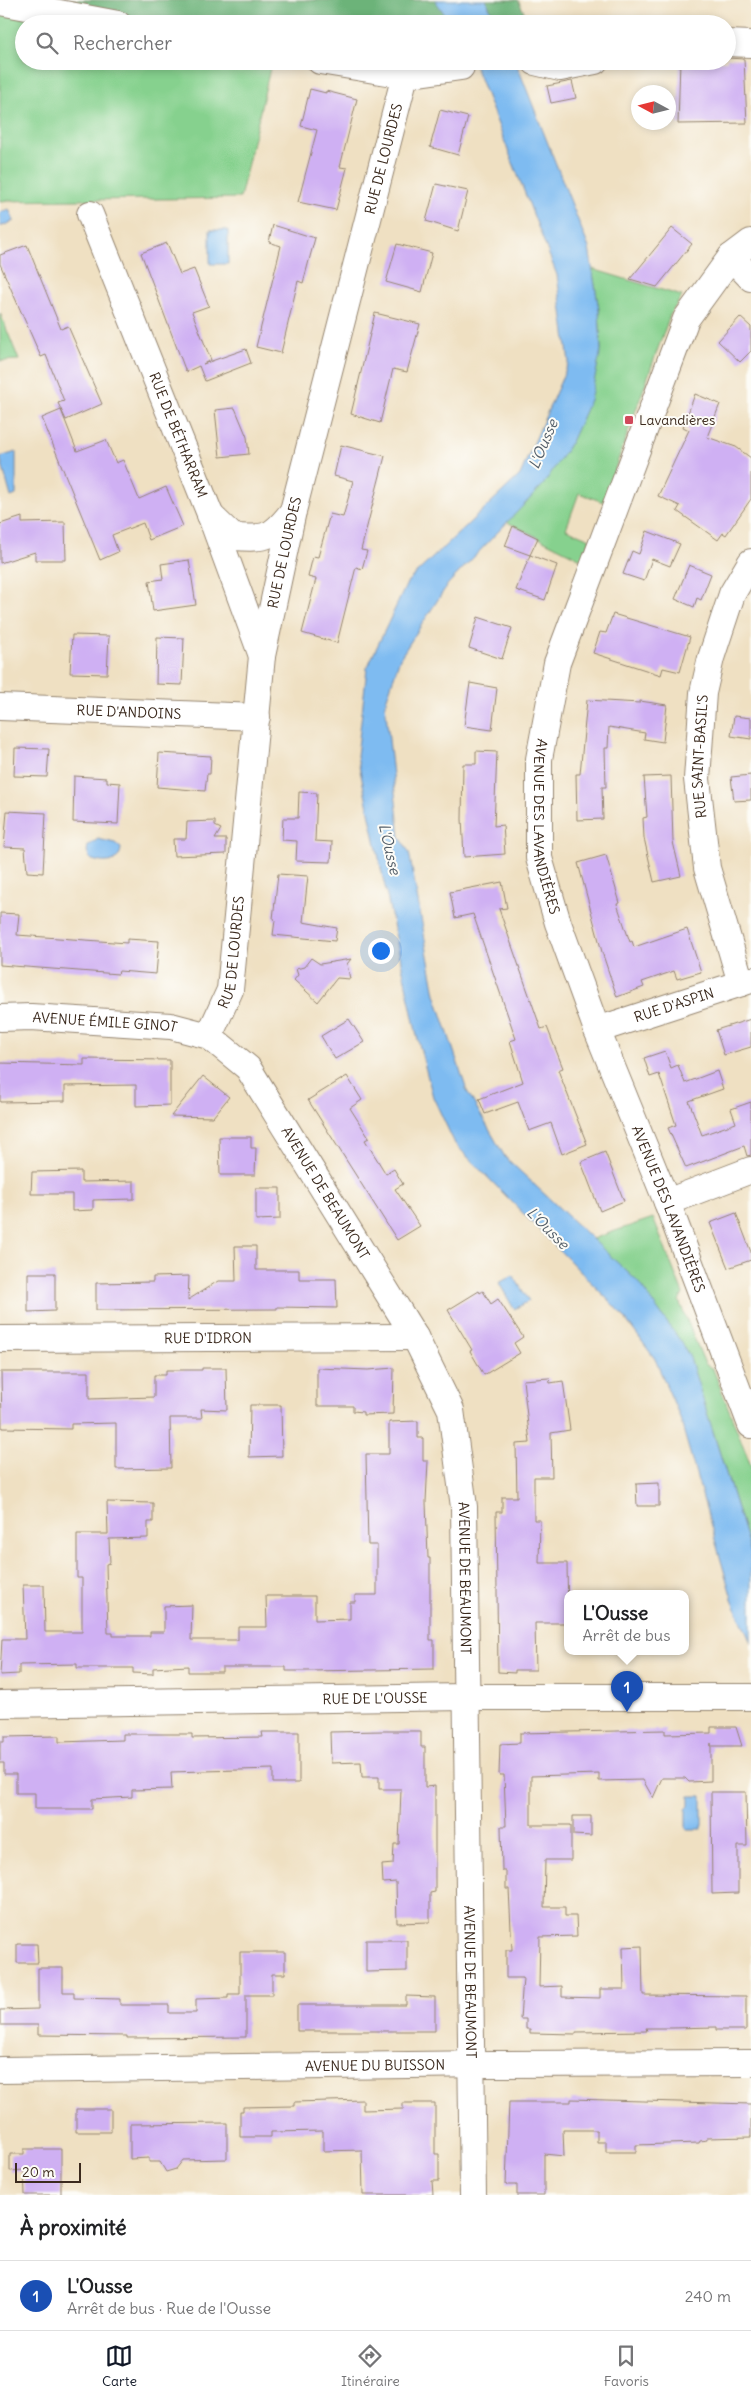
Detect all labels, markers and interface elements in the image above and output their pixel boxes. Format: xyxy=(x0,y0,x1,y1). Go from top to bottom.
search box xyxy=(15,15,736,70)
icon: search xyxy=(33,29,61,57)
text: Rechercher xyxy=(73,31,172,55)
north arrow xyxy=(631,85,676,130)
street label: RUE DE LOURDES xyxy=(361,101,406,216)
street label: RUE DE BÉTHARRAM xyxy=(145,370,212,500)
place label: Lavandières xyxy=(639,411,715,429)
marker: Lavandières xyxy=(623,414,635,426)
water label: L'Ousse xyxy=(524,416,562,472)
street label: RUE DE LOURDES xyxy=(263,494,305,610)
street label: RUE SAINT-BASIL'S xyxy=(688,694,712,819)
street label: RUE D'ANDOINS xyxy=(76,701,182,723)
street label: AVENUE DES LAVANDIÈRES xyxy=(530,737,564,917)
water label: L'Ousse xyxy=(375,822,405,877)
street label: RUE DE LOURDES xyxy=(214,895,248,1011)
your location xyxy=(368,938,394,964)
street label: RUE D'ASPIN xyxy=(632,984,716,1026)
street label: AVENUE ÉMILE GINOT xyxy=(32,1008,179,1036)
street label: AVENUE DE BEAUMONT xyxy=(277,1123,374,1263)
street label: AVENUE DES LAVANDIÈRES xyxy=(628,1123,709,1295)
water label: L'Ousse xyxy=(523,1203,574,1254)
street label: RUE D'IDRON xyxy=(164,1329,252,1347)
street label: AVENUE DE BEAUMONT xyxy=(454,1500,475,1655)
popup xyxy=(564,1590,689,1655)
text: L'Ousse xyxy=(583,1601,648,1625)
text: Arrêt de bus xyxy=(583,1625,670,1645)
pin: 1 xyxy=(611,1671,643,1712)
street label: RUE DE L'OUSSE xyxy=(322,1689,428,1708)
street label: AVENUE DE BEAUMONT xyxy=(460,1905,480,2059)
street label: AVENUE DU BUISSON xyxy=(305,2056,445,2075)
scale bar xyxy=(15,2160,81,2183)
text: 20 m xyxy=(22,2163,55,2181)
text: À proximité xyxy=(20,2214,127,2241)
text: L'Ousse xyxy=(67,2274,133,2298)
text: 1 xyxy=(33,2286,39,2306)
text: 240 m xyxy=(685,2286,731,2306)
text: Arrêt de bus · Rue de l'Ousse xyxy=(67,2298,271,2318)
tab: Carte xyxy=(102,2342,137,2390)
tab: Itinéraire xyxy=(341,2342,400,2390)
tab: Favoris xyxy=(604,2342,649,2390)

